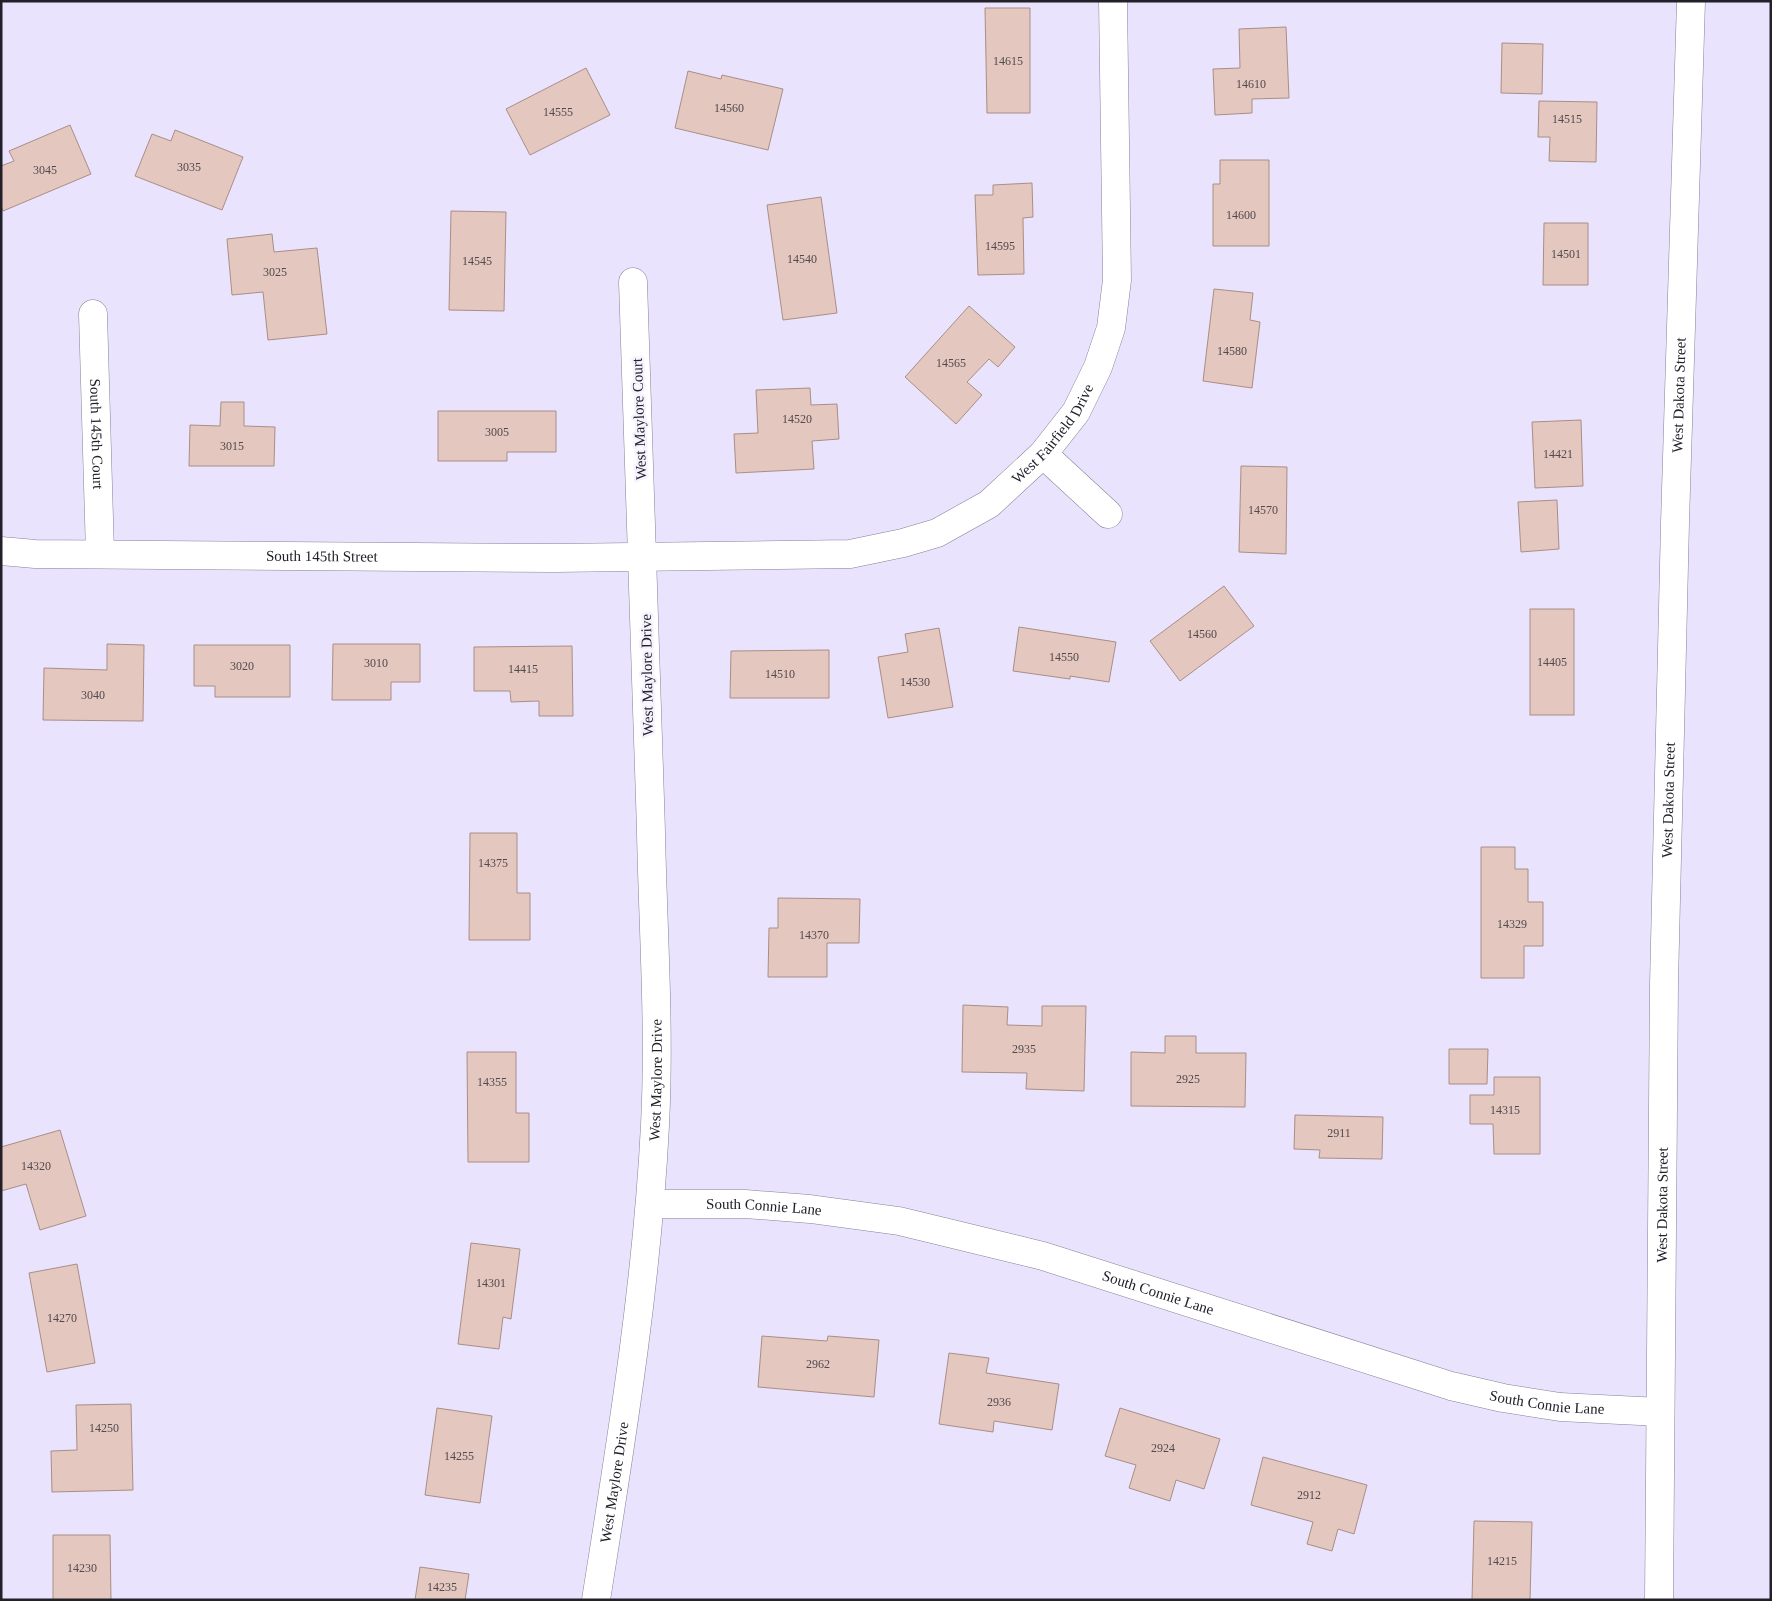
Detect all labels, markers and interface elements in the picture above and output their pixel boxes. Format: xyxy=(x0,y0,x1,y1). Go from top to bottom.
house number: 14615 xyxy=(993,54,1023,68)
house number: 14610 xyxy=(1236,77,1266,91)
house number: 14560 xyxy=(714,101,744,115)
house number: 14555 xyxy=(543,105,573,119)
house number: 14515 xyxy=(1552,112,1582,126)
house number: 3035 xyxy=(177,160,201,174)
house number: 3045 xyxy=(33,163,57,177)
house number: 14600 xyxy=(1226,208,1256,222)
house number: 14595 xyxy=(985,239,1015,253)
house number: 14501 xyxy=(1551,247,1581,261)
house number: 14540 xyxy=(787,252,817,266)
house number: 14545 xyxy=(462,254,492,268)
house number: 3025 xyxy=(263,265,287,279)
street label: West Dakota Street xyxy=(1669,336,1689,453)
house number: 14580 xyxy=(1217,344,1247,358)
house number: 14565 xyxy=(936,356,966,370)
street label: West Maylore Court xyxy=(629,357,649,480)
street label: South 145th Court xyxy=(87,378,106,490)
street label: West Fairfield Drive xyxy=(1009,381,1097,487)
house number: 14520 xyxy=(782,412,812,426)
house number: 3005 xyxy=(485,425,509,439)
house number: 3015 xyxy=(220,439,244,453)
house number: 14421 xyxy=(1543,447,1573,461)
house number: 14570 xyxy=(1248,503,1278,517)
street label: South 145th Street xyxy=(266,548,379,565)
street label: West Maylore Drive xyxy=(638,613,656,736)
house number: 14560 xyxy=(1187,627,1217,641)
house number: 14550 xyxy=(1049,650,1079,664)
house number: 14405 xyxy=(1537,655,1567,669)
house number: 3010 xyxy=(364,656,388,670)
house number: 3020 xyxy=(230,659,254,673)
house number: 14415 xyxy=(508,662,538,676)
house number: 14510 xyxy=(765,667,795,681)
house number: 14530 xyxy=(900,675,930,689)
house number: 3040 xyxy=(81,688,105,702)
street label: West Dakota Street xyxy=(1659,741,1678,858)
house number: 14375 xyxy=(478,856,508,870)
house number: 14329 xyxy=(1497,917,1527,931)
house number: 14370 xyxy=(799,928,829,942)
street label: West Maylore Drive xyxy=(646,1018,665,1141)
house number: 2935 xyxy=(1012,1042,1036,1056)
house number: 2925 xyxy=(1176,1072,1200,1086)
house number: 14355 xyxy=(477,1075,507,1089)
house number: 14315 xyxy=(1490,1103,1520,1117)
house number: 2911 xyxy=(1327,1126,1351,1140)
street label: West Dakota Street xyxy=(1654,1146,1671,1263)
house number: 14320 xyxy=(21,1159,51,1173)
street label: South Connie Lane xyxy=(706,1196,823,1219)
street label: South Connie Lane xyxy=(1100,1267,1216,1318)
house number: 14301 xyxy=(476,1276,506,1290)
house number: 14270 xyxy=(47,1311,77,1325)
house number: 2962 xyxy=(806,1357,830,1371)
street label: South Connie Lane xyxy=(1488,1387,1605,1417)
house number: 2936 xyxy=(987,1395,1011,1409)
house number: 14250 xyxy=(89,1421,119,1435)
street label: West Maylore Drive xyxy=(597,1421,632,1544)
house number: 2924 xyxy=(1151,1441,1175,1455)
house number: 14255 xyxy=(444,1449,474,1463)
house number: 2912 xyxy=(1297,1488,1321,1502)
house number: 14215 xyxy=(1487,1554,1517,1568)
house number: 14230 xyxy=(67,1561,97,1575)
house number: 14235 xyxy=(427,1580,457,1594)

